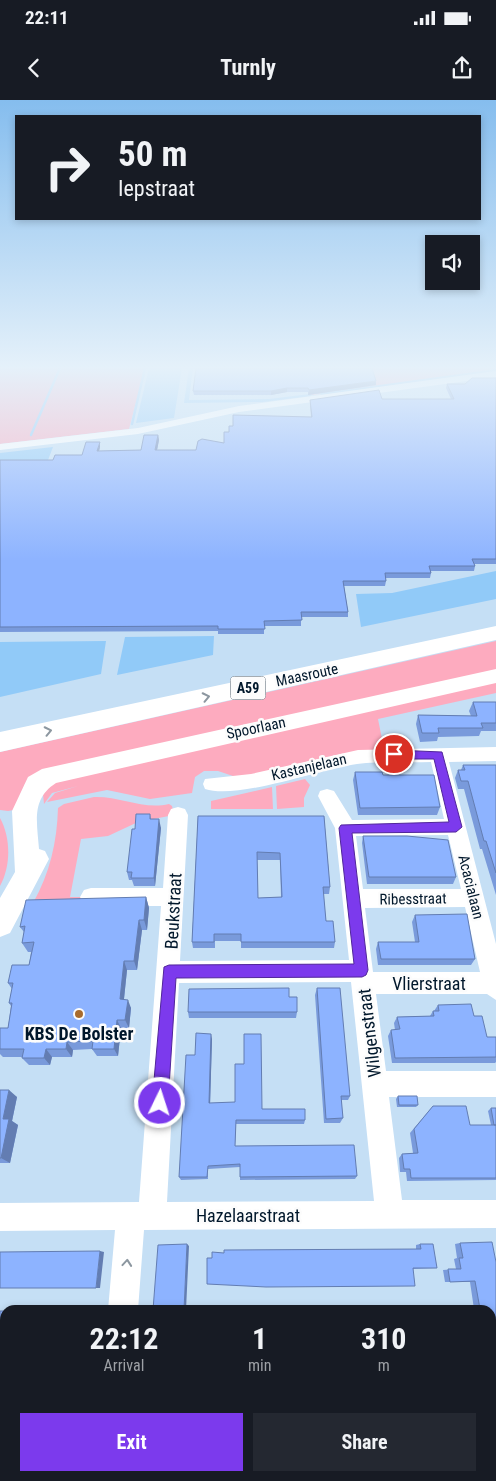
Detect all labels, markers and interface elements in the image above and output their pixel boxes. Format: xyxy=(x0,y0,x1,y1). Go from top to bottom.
text: 22:11 xyxy=(25,6,69,29)
icon: back xyxy=(20,54,48,82)
icon: share xyxy=(448,54,476,82)
text: Turnly xyxy=(220,55,276,80)
text: 50 m xyxy=(118,134,187,175)
icon: right xyxy=(35,135,100,200)
text: Iepstraat xyxy=(118,176,195,201)
map controls xyxy=(425,235,480,290)
button: sound xyxy=(425,235,480,290)
street label: Maasroute xyxy=(274,660,340,690)
road number: A59 xyxy=(230,676,266,700)
one-way arrow xyxy=(202,692,211,702)
street label: Spoorlaan xyxy=(225,713,287,743)
one-way arrow xyxy=(43,726,52,737)
pin xyxy=(373,733,415,775)
icon: arrive xyxy=(380,740,408,768)
street label: Kastanjelaan xyxy=(270,750,348,784)
street label: Acacialaan xyxy=(454,853,488,921)
street label: Beukstraat xyxy=(161,872,185,950)
street label: Ribesstraat xyxy=(379,889,447,909)
street label: Vlierstraat xyxy=(392,973,466,994)
street label: Wilgenstraat xyxy=(353,987,385,1079)
marker: KBS De Bolster xyxy=(73,1008,85,1020)
place label: KBS De Bolster xyxy=(25,1023,133,1044)
position arrow xyxy=(133,1076,185,1128)
street label: Hazelaarstraat xyxy=(196,1205,300,1226)
one-way arrow xyxy=(121,1259,132,1267)
text: 22:12 xyxy=(90,1321,158,1356)
text: 1 xyxy=(252,1321,267,1356)
text: 310 xyxy=(361,1321,406,1356)
text: Arrival xyxy=(104,1356,144,1375)
text: min xyxy=(248,1356,271,1375)
text: m xyxy=(378,1356,390,1375)
button: Exit xyxy=(20,1413,243,1471)
button: Share xyxy=(253,1413,476,1471)

